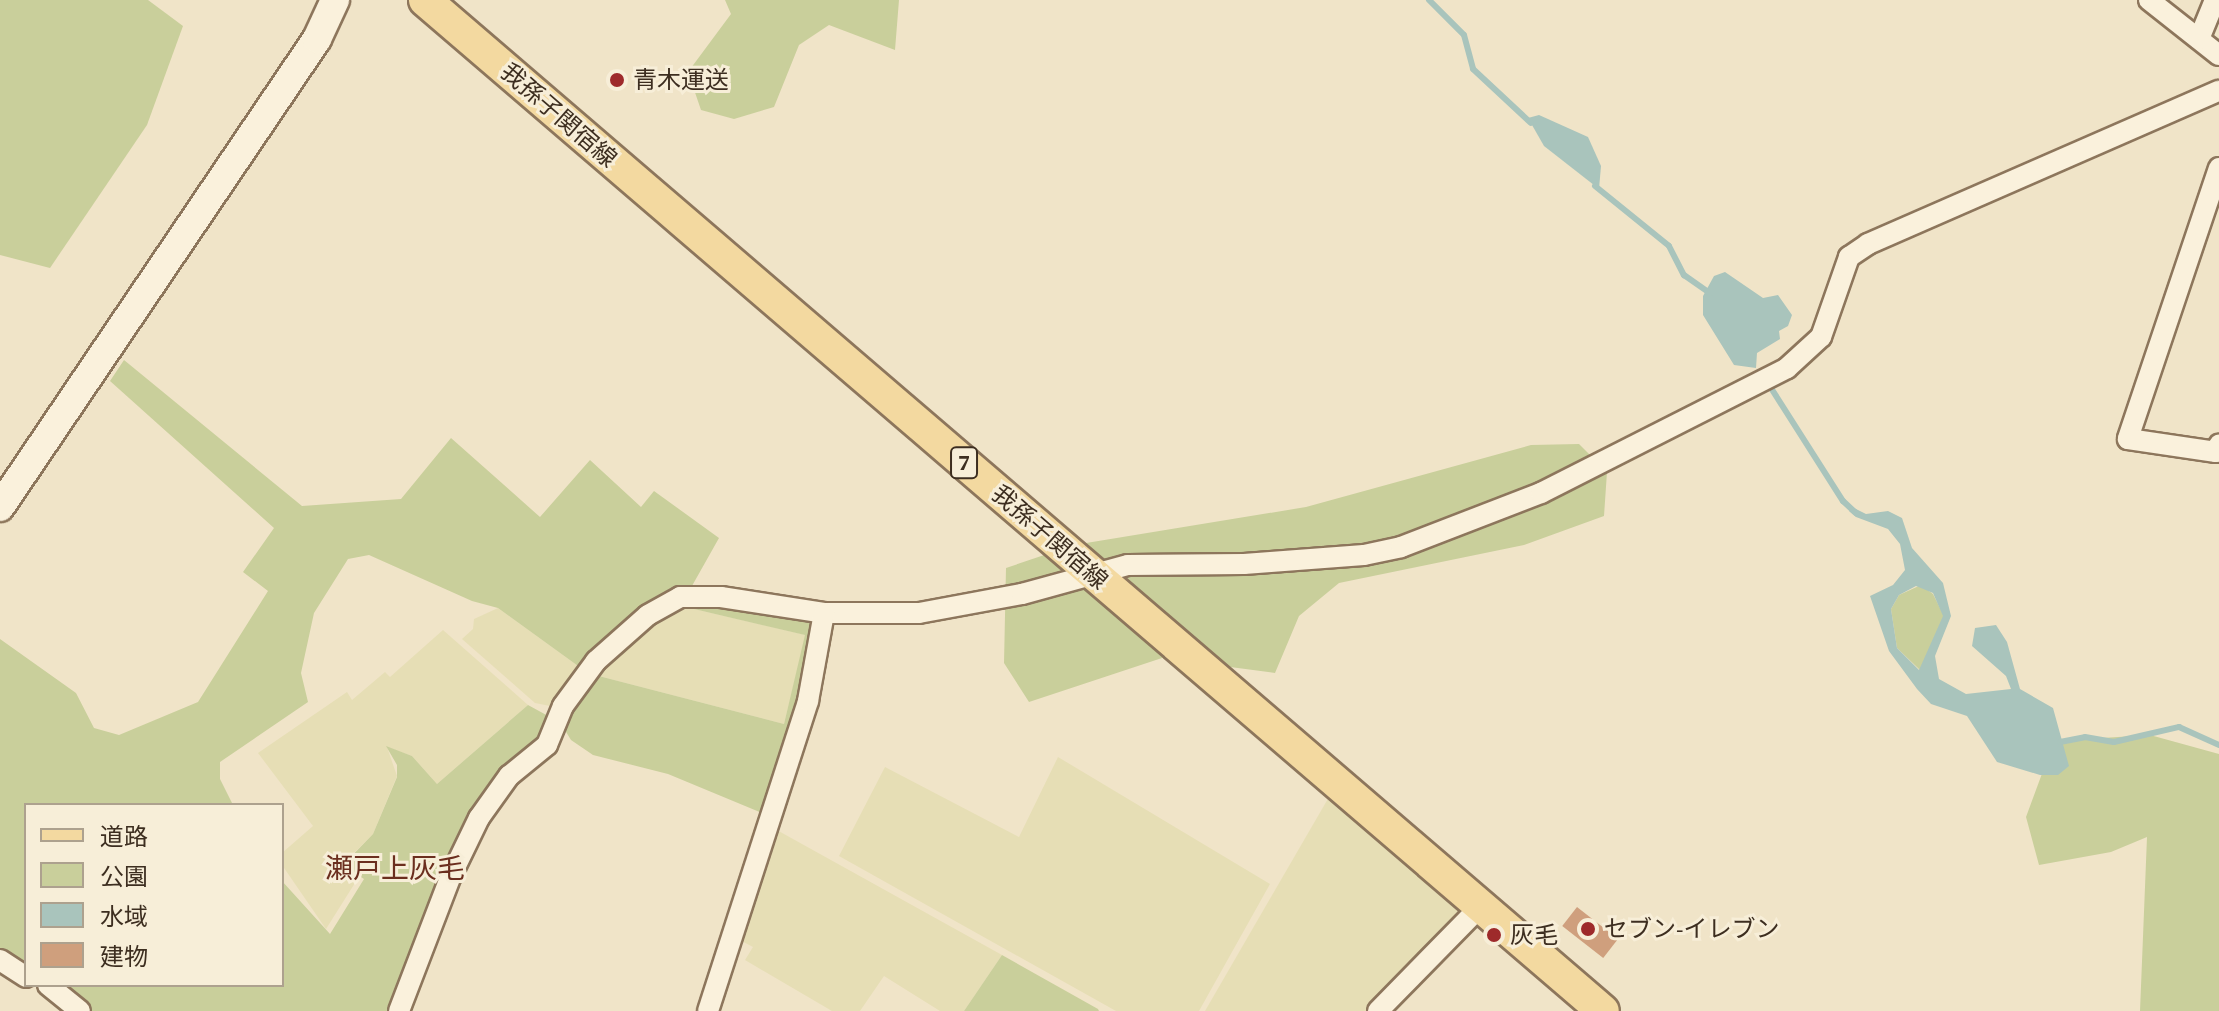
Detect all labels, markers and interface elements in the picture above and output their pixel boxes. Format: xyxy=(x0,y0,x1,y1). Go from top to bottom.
street label: 我孫子関宿線 xyxy=(495,57,623,173)
place label: 青木運送 xyxy=(633,66,729,94)
marker: 青木運送 xyxy=(608,71,626,89)
road number: 7 xyxy=(950,445,978,481)
street label: 我孫子関宿線 xyxy=(986,479,1114,595)
legend xyxy=(24,803,284,987)
text: 道路 xyxy=(100,820,148,853)
district label: 瀬戸上灰毛 xyxy=(325,851,465,885)
text: 公園 xyxy=(100,860,148,893)
text: 水域 xyxy=(100,900,148,933)
place label: セブン-イレブン xyxy=(1604,915,1779,943)
marker: セブン-イレブン xyxy=(1579,920,1597,938)
place label: 灰毛 xyxy=(1510,921,1558,949)
marker: 灰毛 xyxy=(1485,926,1503,944)
text: 建物 xyxy=(100,940,148,973)

